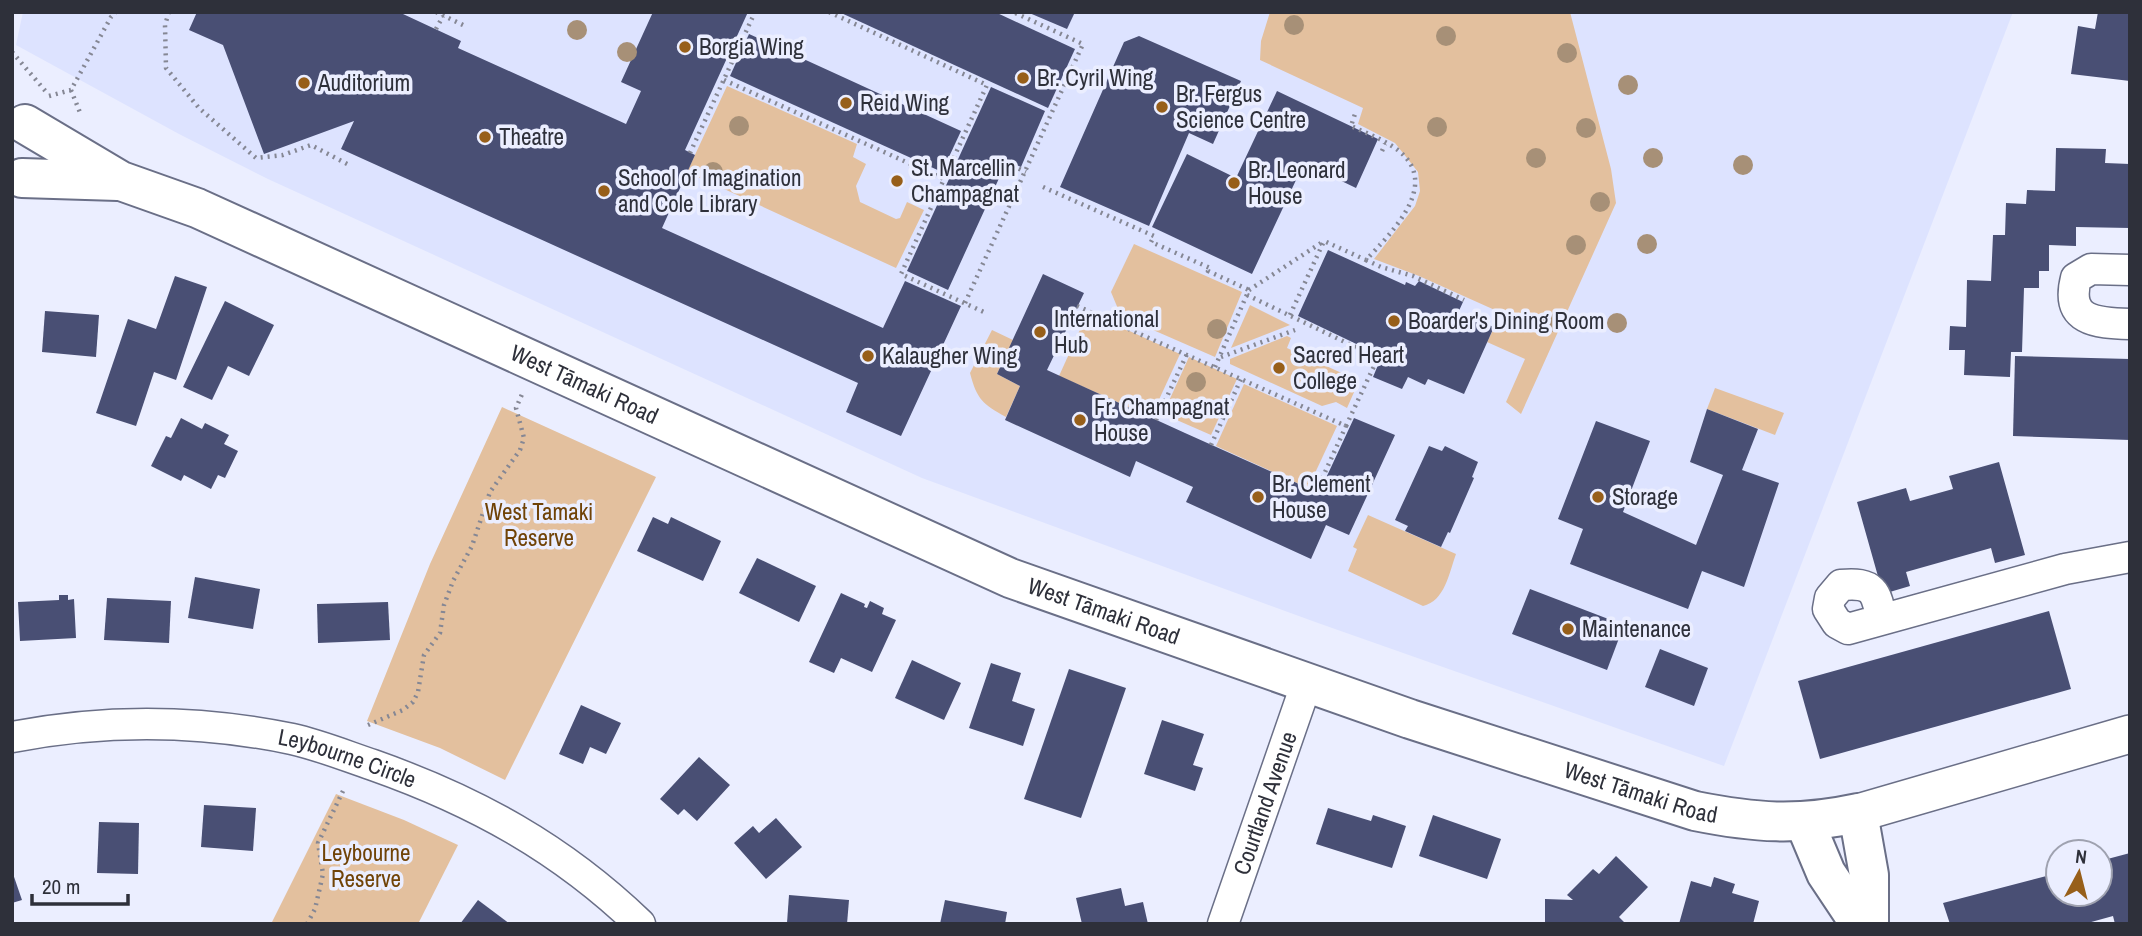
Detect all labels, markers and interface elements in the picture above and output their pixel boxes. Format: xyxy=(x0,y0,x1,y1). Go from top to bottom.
place label: Borgia Wing xyxy=(699,31,804,62)
marker: Borgia Wing xyxy=(677,39,693,55)
place label: Br. Cyril Wing xyxy=(1037,62,1154,93)
place label: Auditorium xyxy=(317,67,410,98)
marker: Br. Cyril Wing xyxy=(1015,70,1031,86)
marker: Auditorium xyxy=(296,75,312,91)
place label: Br. Fergus Science Centre xyxy=(1176,78,1306,135)
place label: Reid Wing xyxy=(860,87,950,118)
marker: Reid Wing xyxy=(838,95,854,111)
marker: Br. Fergus Science Centre xyxy=(1154,99,1170,115)
place label: Theatre xyxy=(499,121,564,152)
marker: Theatre xyxy=(477,129,493,145)
place label: St. Marcellin Champagnat xyxy=(911,152,1019,209)
place label: Br. Leonard House xyxy=(1248,154,1346,211)
place label: School of Imagination and Cole Library xyxy=(618,162,802,219)
marker: St. Marcellin Champagnat xyxy=(889,173,905,189)
marker: Br. Leonard House xyxy=(1226,175,1242,191)
marker: School of Imagination and Cole Library xyxy=(596,183,612,199)
place label: International Hub xyxy=(1054,303,1159,360)
place label: Boarder's Dining Room xyxy=(1408,305,1605,336)
marker: Boarder's Dining Room xyxy=(1386,313,1402,329)
marker: International Hub xyxy=(1032,324,1048,340)
street label: West Tāmaki Road xyxy=(506,337,664,431)
place label: Sacred Heart College xyxy=(1293,339,1404,396)
place label: Kalaugher Wing xyxy=(882,340,1018,371)
marker: Kalaugher Wing xyxy=(860,348,876,364)
marker: Sacred Heart College xyxy=(1271,360,1287,376)
place label: Fr. Champagnat House xyxy=(1094,391,1229,448)
marker: Fr. Champagnat House xyxy=(1072,412,1088,428)
place label: Br. Clement House xyxy=(1272,468,1371,525)
place label: Storage xyxy=(1612,481,1678,512)
marker: Br. Clement House xyxy=(1250,489,1266,505)
marker: Storage xyxy=(1590,489,1606,505)
park label: West Tamaki Reserve xyxy=(485,496,593,553)
street label: West Tāmaki Road xyxy=(1024,570,1184,652)
place label: Maintenance xyxy=(1582,613,1691,644)
marker: Maintenance xyxy=(1560,621,1576,637)
street label: Leybourne Circle xyxy=(276,721,421,795)
street label: Courtland Avenue xyxy=(1225,727,1304,879)
street label: West Tāmaki Road xyxy=(1560,754,1720,830)
park label: Leybourne Reserve xyxy=(321,837,411,894)
north arrow xyxy=(2044,838,2114,908)
text: N xyxy=(2074,843,2088,870)
scale bar xyxy=(32,862,128,906)
text: 20 m xyxy=(42,872,80,901)

